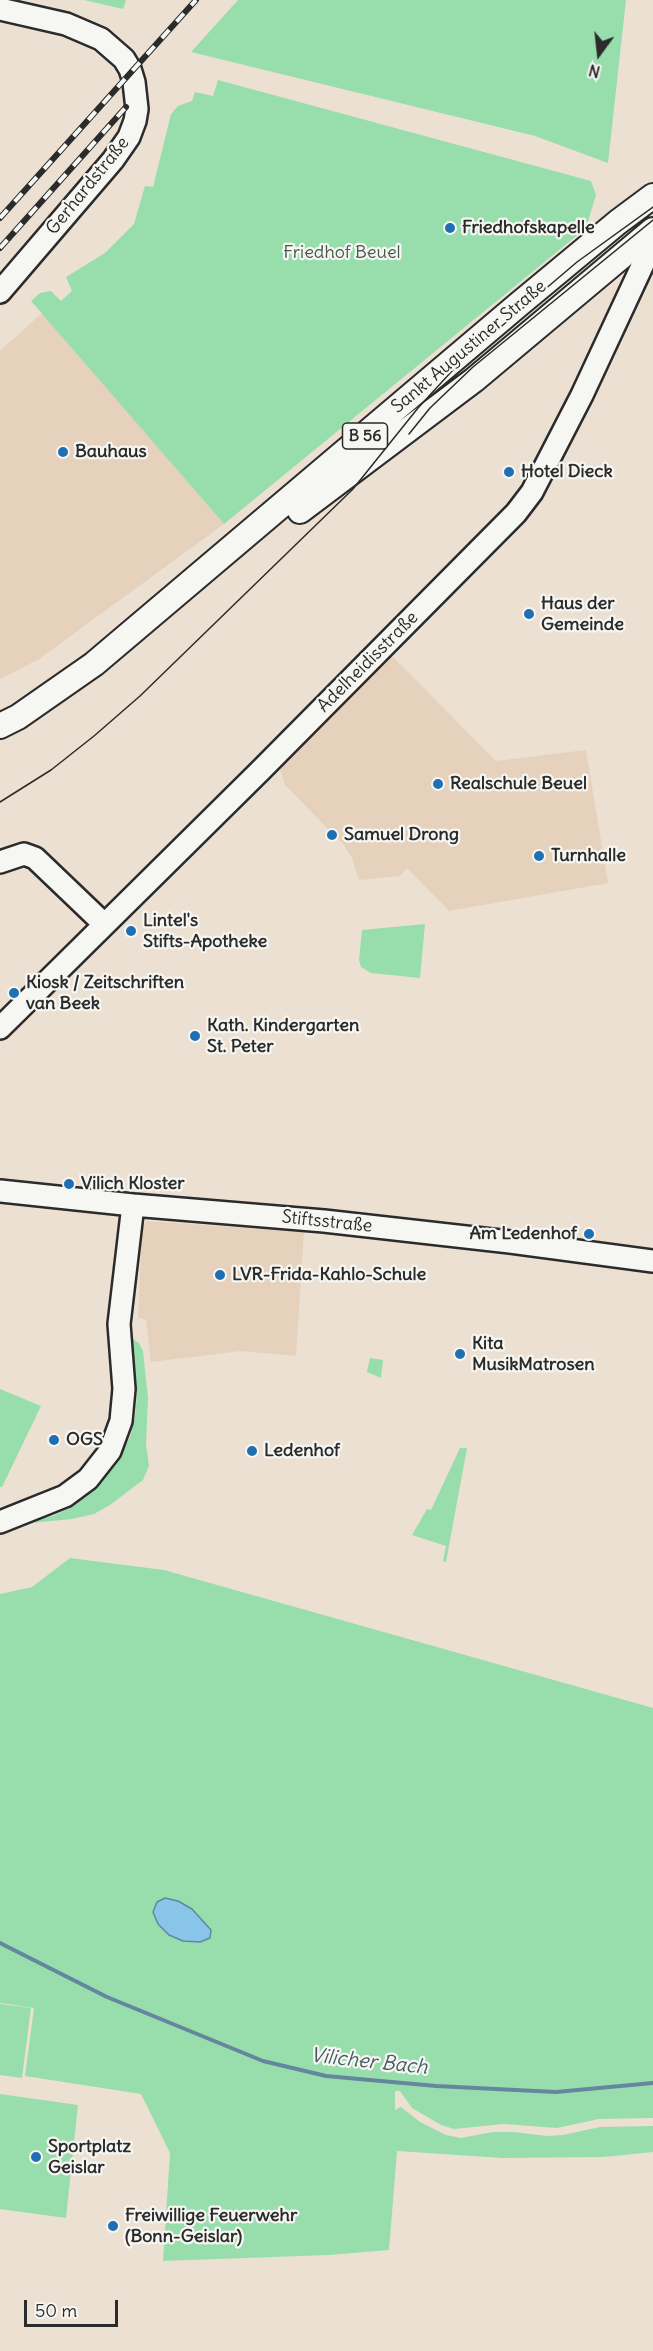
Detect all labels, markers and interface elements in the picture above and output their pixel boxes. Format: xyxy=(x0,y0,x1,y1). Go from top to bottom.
north arrow xyxy=(569,24,629,84)
text: N xyxy=(586,60,602,82)
street label: Gerhardstraße xyxy=(42,133,134,239)
place label: Friedhofskapelle xyxy=(462,217,595,239)
marker: Friedhofskapelle xyxy=(443,221,457,235)
park label: Friedhof Beuel xyxy=(283,242,401,264)
street label: Sankt Augustiner Straße xyxy=(387,276,551,418)
road number: B 56 xyxy=(342,423,388,449)
place label: Bauhaus xyxy=(75,441,147,463)
marker: Bauhaus xyxy=(56,445,70,459)
place label: Hotel Dieck xyxy=(521,461,613,483)
marker: Hotel Dieck xyxy=(502,465,516,479)
place label: Haus der Gemeinde xyxy=(541,593,624,636)
street label: Adelheidisstraße xyxy=(313,607,423,717)
marker: Haus der Gemeinde xyxy=(522,607,536,621)
place label: Realschule Beuel xyxy=(450,773,587,795)
marker: Realschule Beuel xyxy=(431,777,445,791)
place label: Samuel Drong xyxy=(344,824,459,846)
marker: Samuel Drong xyxy=(325,828,339,842)
place label: Turnhalle xyxy=(551,845,626,867)
marker: Turnhalle xyxy=(532,849,546,863)
place label: Lintel's Stifts-Apotheke xyxy=(143,910,267,952)
marker: Lintel's Stifts-Apotheke xyxy=(124,924,138,938)
place label: Kiosk / Zeitschriften van Beek xyxy=(26,972,184,1014)
marker: Kiosk / Zeitschriften van Beek xyxy=(7,986,21,1000)
place label: Kath. Kindergarten St. Peter xyxy=(207,1015,359,1058)
marker: Kath. Kindergarten St. Peter xyxy=(188,1029,202,1043)
place label: Vilich Kloster xyxy=(81,1173,185,1195)
marker: Vilich Kloster xyxy=(62,1177,76,1191)
street label: Stiftsstraße xyxy=(281,1206,373,1238)
place label: Am Ledenhof xyxy=(470,1223,577,1245)
marker: Am Ledenhof xyxy=(582,1227,596,1241)
place label: LVR-Frida-Kahlo-Schule xyxy=(232,1264,426,1286)
marker: LVR-Frida-Kahlo-Schule xyxy=(213,1268,227,1282)
place label: Kita MusikMatrosen xyxy=(472,1333,595,1376)
marker: Kita MusikMatrosen xyxy=(453,1347,467,1361)
place label: OGS xyxy=(66,1429,103,1451)
marker: OGS xyxy=(47,1433,61,1447)
place label: Ledenhof xyxy=(264,1440,340,1462)
marker: Ledenhof xyxy=(245,1444,259,1458)
water label: Vilicher Bach xyxy=(309,2044,429,2080)
place label: Sportplatz Geislar xyxy=(48,2136,131,2178)
marker: Sportplatz Geislar xyxy=(29,2150,43,2164)
place label: Freiwillige Feuerwehr (Bonn-Geislar) xyxy=(125,2205,297,2248)
marker: Freiwillige Feuerwehr (Bonn-Geislar) xyxy=(106,2219,120,2233)
scale bar xyxy=(27,2288,122,2326)
text: 50 m xyxy=(35,2299,77,2322)

